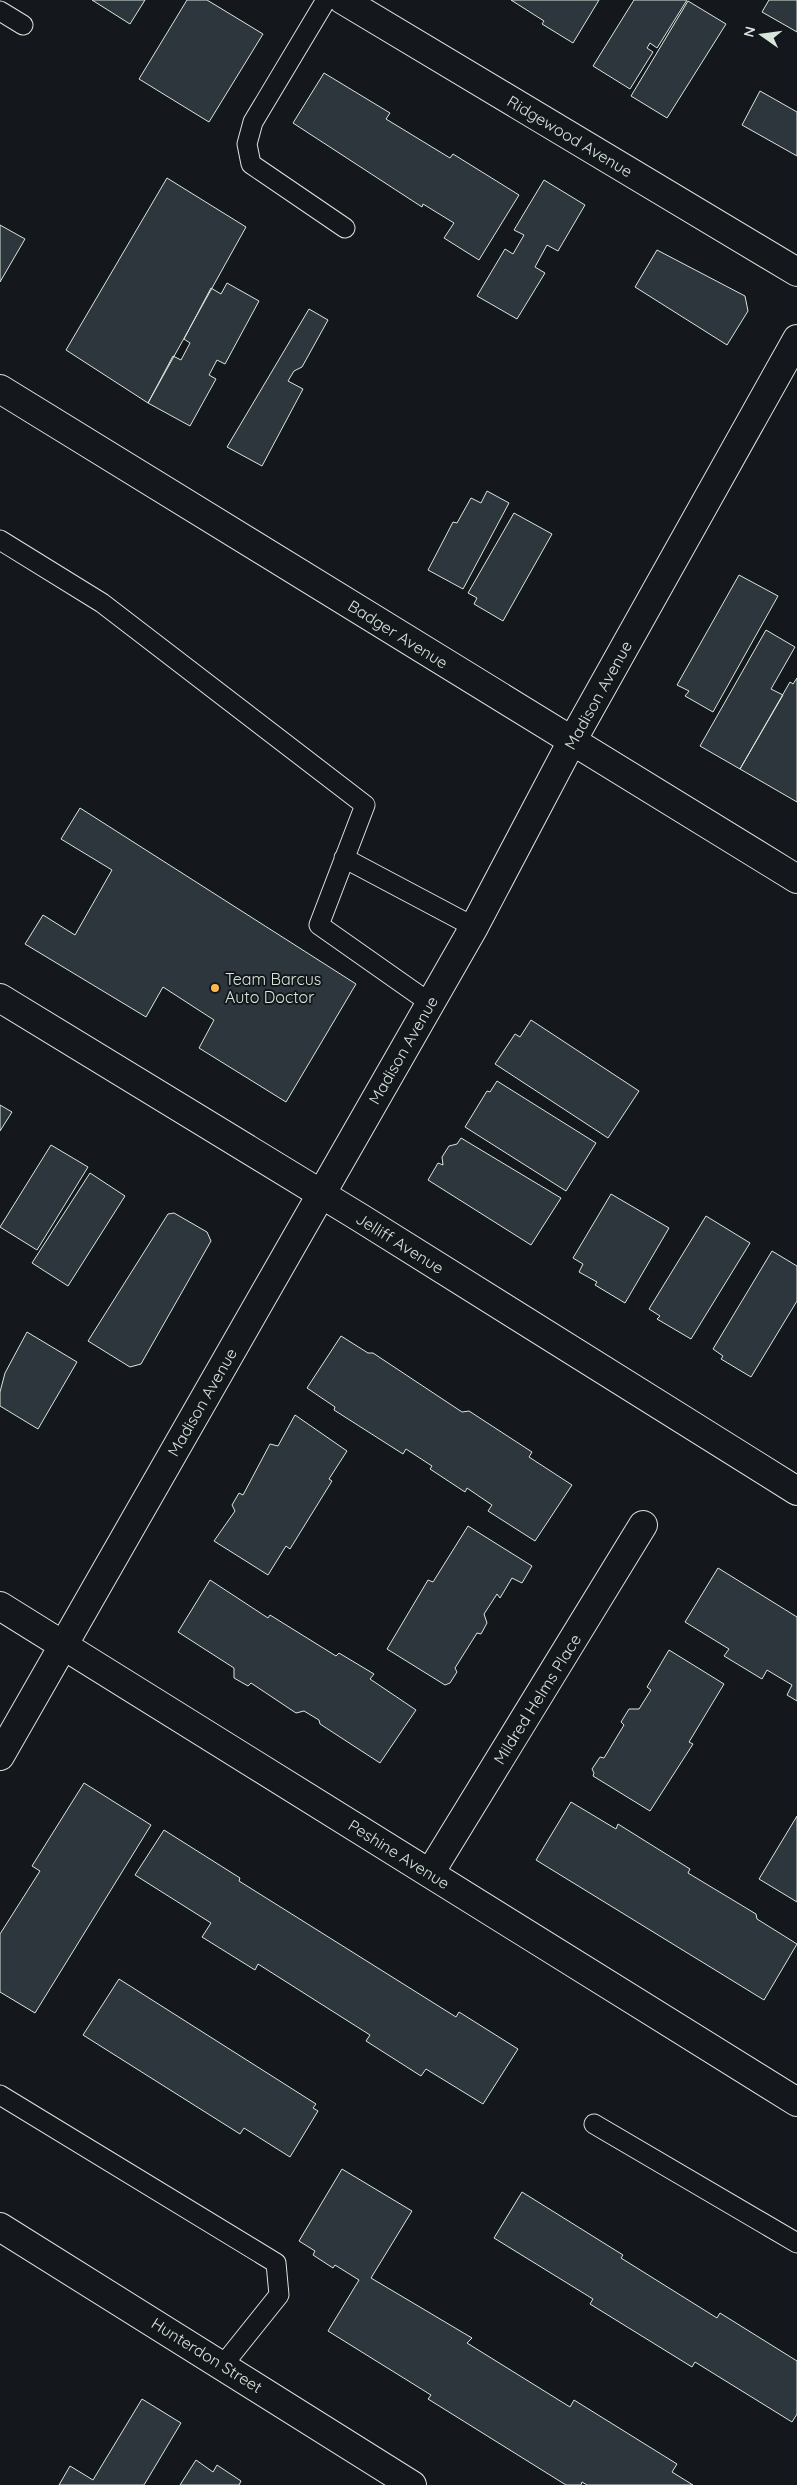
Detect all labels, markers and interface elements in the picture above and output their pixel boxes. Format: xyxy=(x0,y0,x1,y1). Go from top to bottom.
north arrow xyxy=(737,10,787,60)
text: N xyxy=(739,25,759,39)
street label: Ridgewood Avenue xyxy=(504,91,636,181)
street label: Badger Avenue xyxy=(344,595,452,673)
street label: Madison Avenue xyxy=(560,637,636,753)
place label: Team Barcus Auto Doctor xyxy=(225,969,321,1007)
marker: Team Barcus Auto Doctor xyxy=(209,982,221,994)
street label: Madison Avenue xyxy=(364,992,442,1108)
street label: Jelliff Avenue xyxy=(352,1208,448,1278)
street label: Madison Avenue xyxy=(163,1344,241,1460)
street label: Mildred Helms Place xyxy=(489,1630,585,1768)
street label: Peshine Avenue xyxy=(345,1815,453,1893)
street label: Hunterdon Street xyxy=(148,2313,266,2397)

